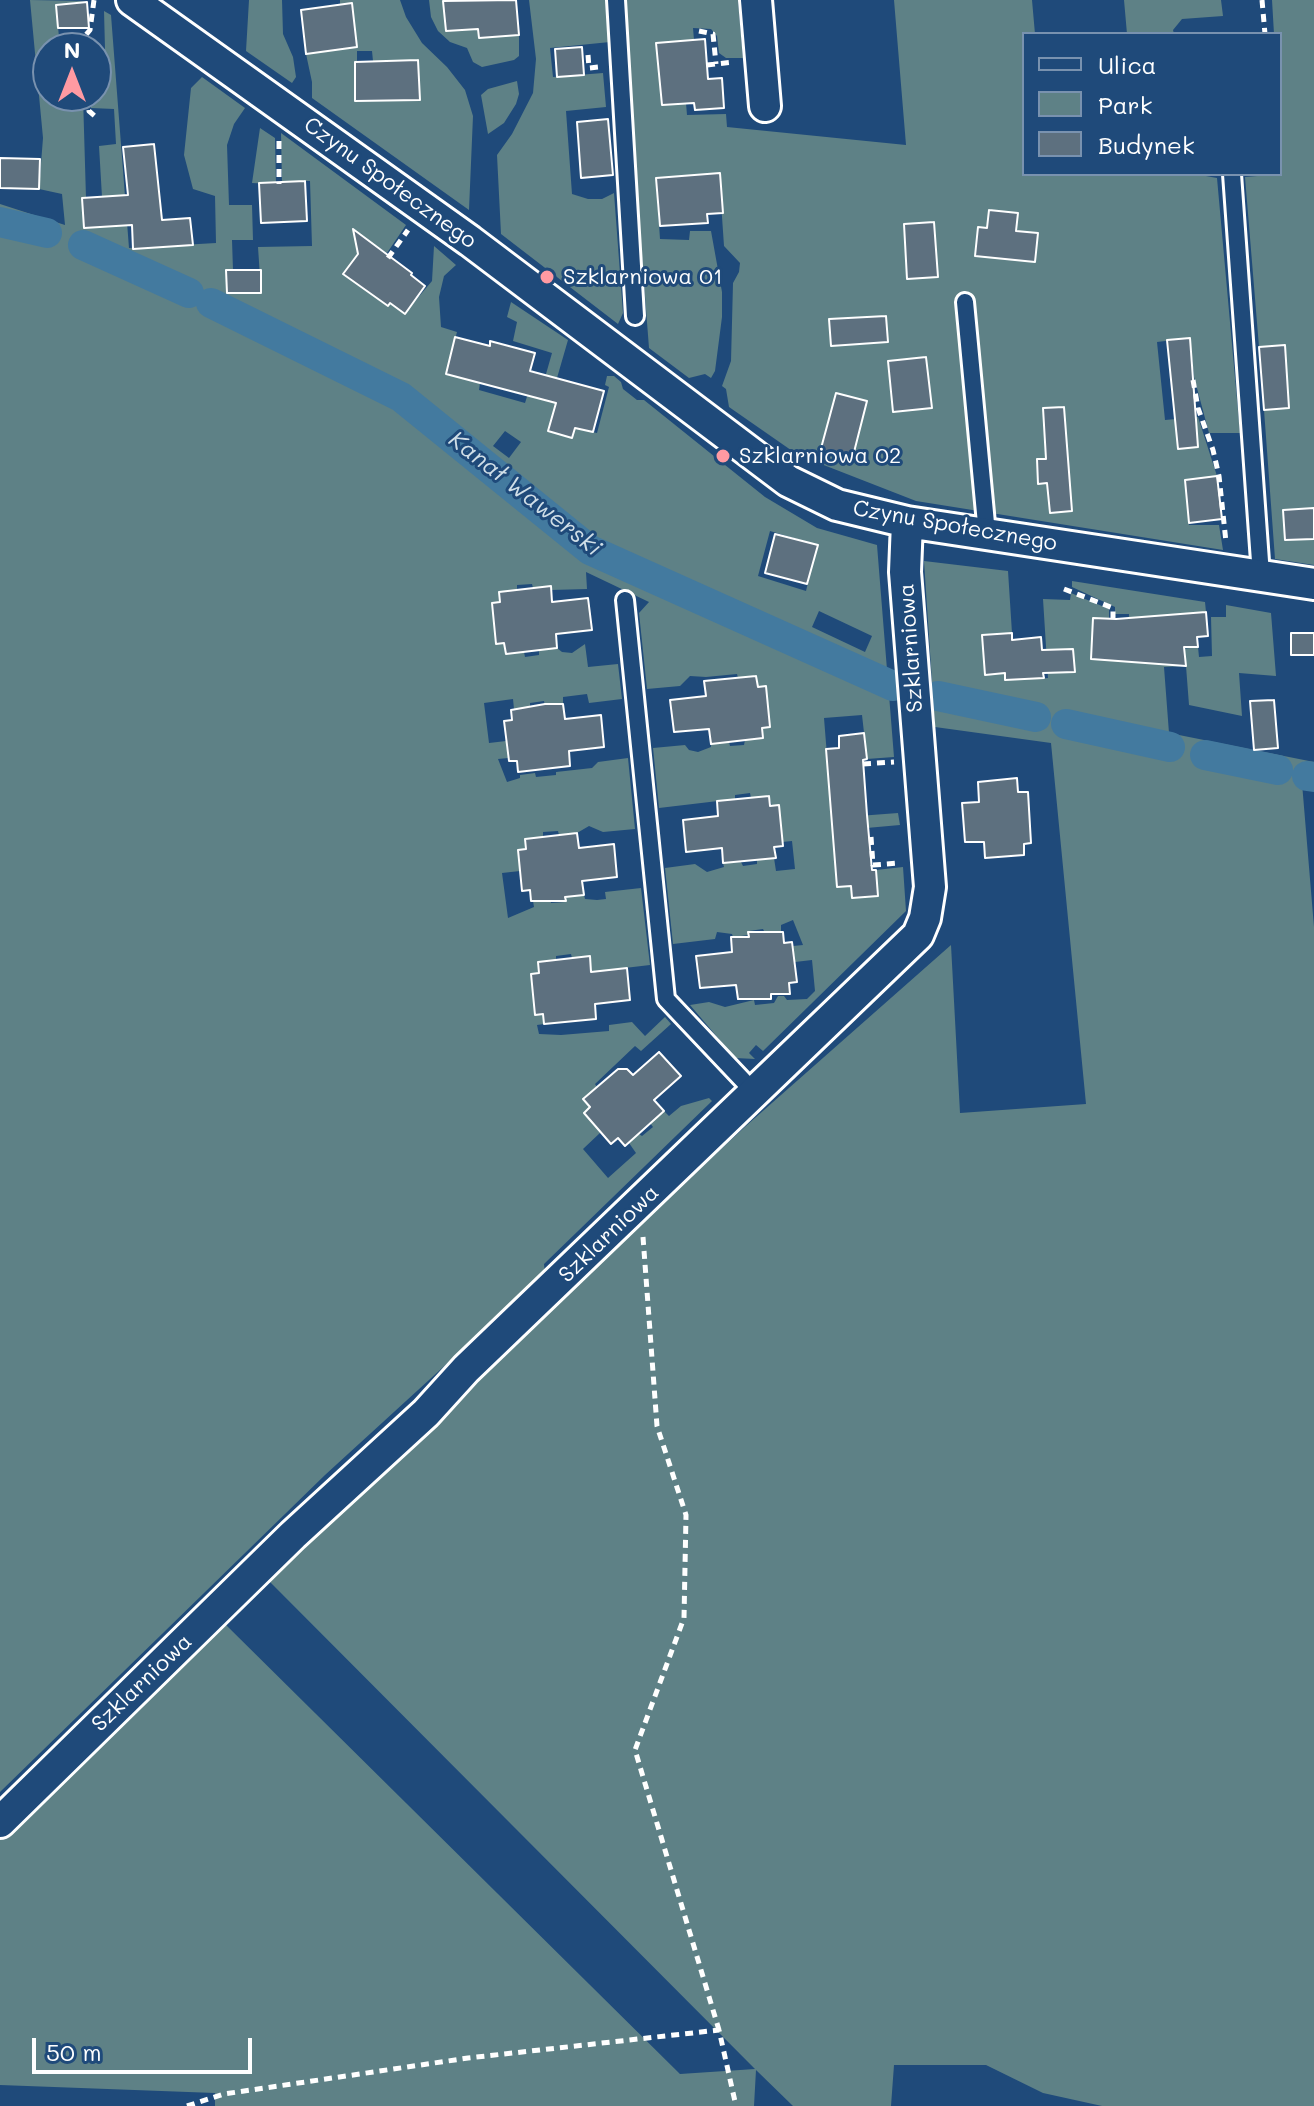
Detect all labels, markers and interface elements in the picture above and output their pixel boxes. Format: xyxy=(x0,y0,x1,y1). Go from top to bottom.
north arrow xyxy=(32,32,112,112)
legend xyxy=(1022,32,1282,176)
text: N xyxy=(64,35,80,64)
text: Ulica xyxy=(1098,49,1156,80)
text: Park xyxy=(1098,89,1152,120)
street label: Czynu Społecznego xyxy=(299,112,481,254)
text: Budynek xyxy=(1098,129,1195,160)
place label: Szklarniowa 01 xyxy=(563,264,723,290)
marker: Szklarniowa 01 xyxy=(538,268,556,286)
water label: Kanał Wawerski xyxy=(443,425,607,563)
place label: Szklarniowa 02 xyxy=(739,443,901,469)
marker: Szklarniowa 02 xyxy=(714,447,732,465)
street label: Czynu Społecznego xyxy=(851,495,1059,557)
street label: Szklarniowa xyxy=(893,583,929,713)
street label: Szklarniowa xyxy=(553,1180,665,1288)
street label: Szklarniowa xyxy=(86,1629,198,1737)
scale bar xyxy=(36,2022,256,2072)
text: 50 m xyxy=(46,2036,102,2067)

